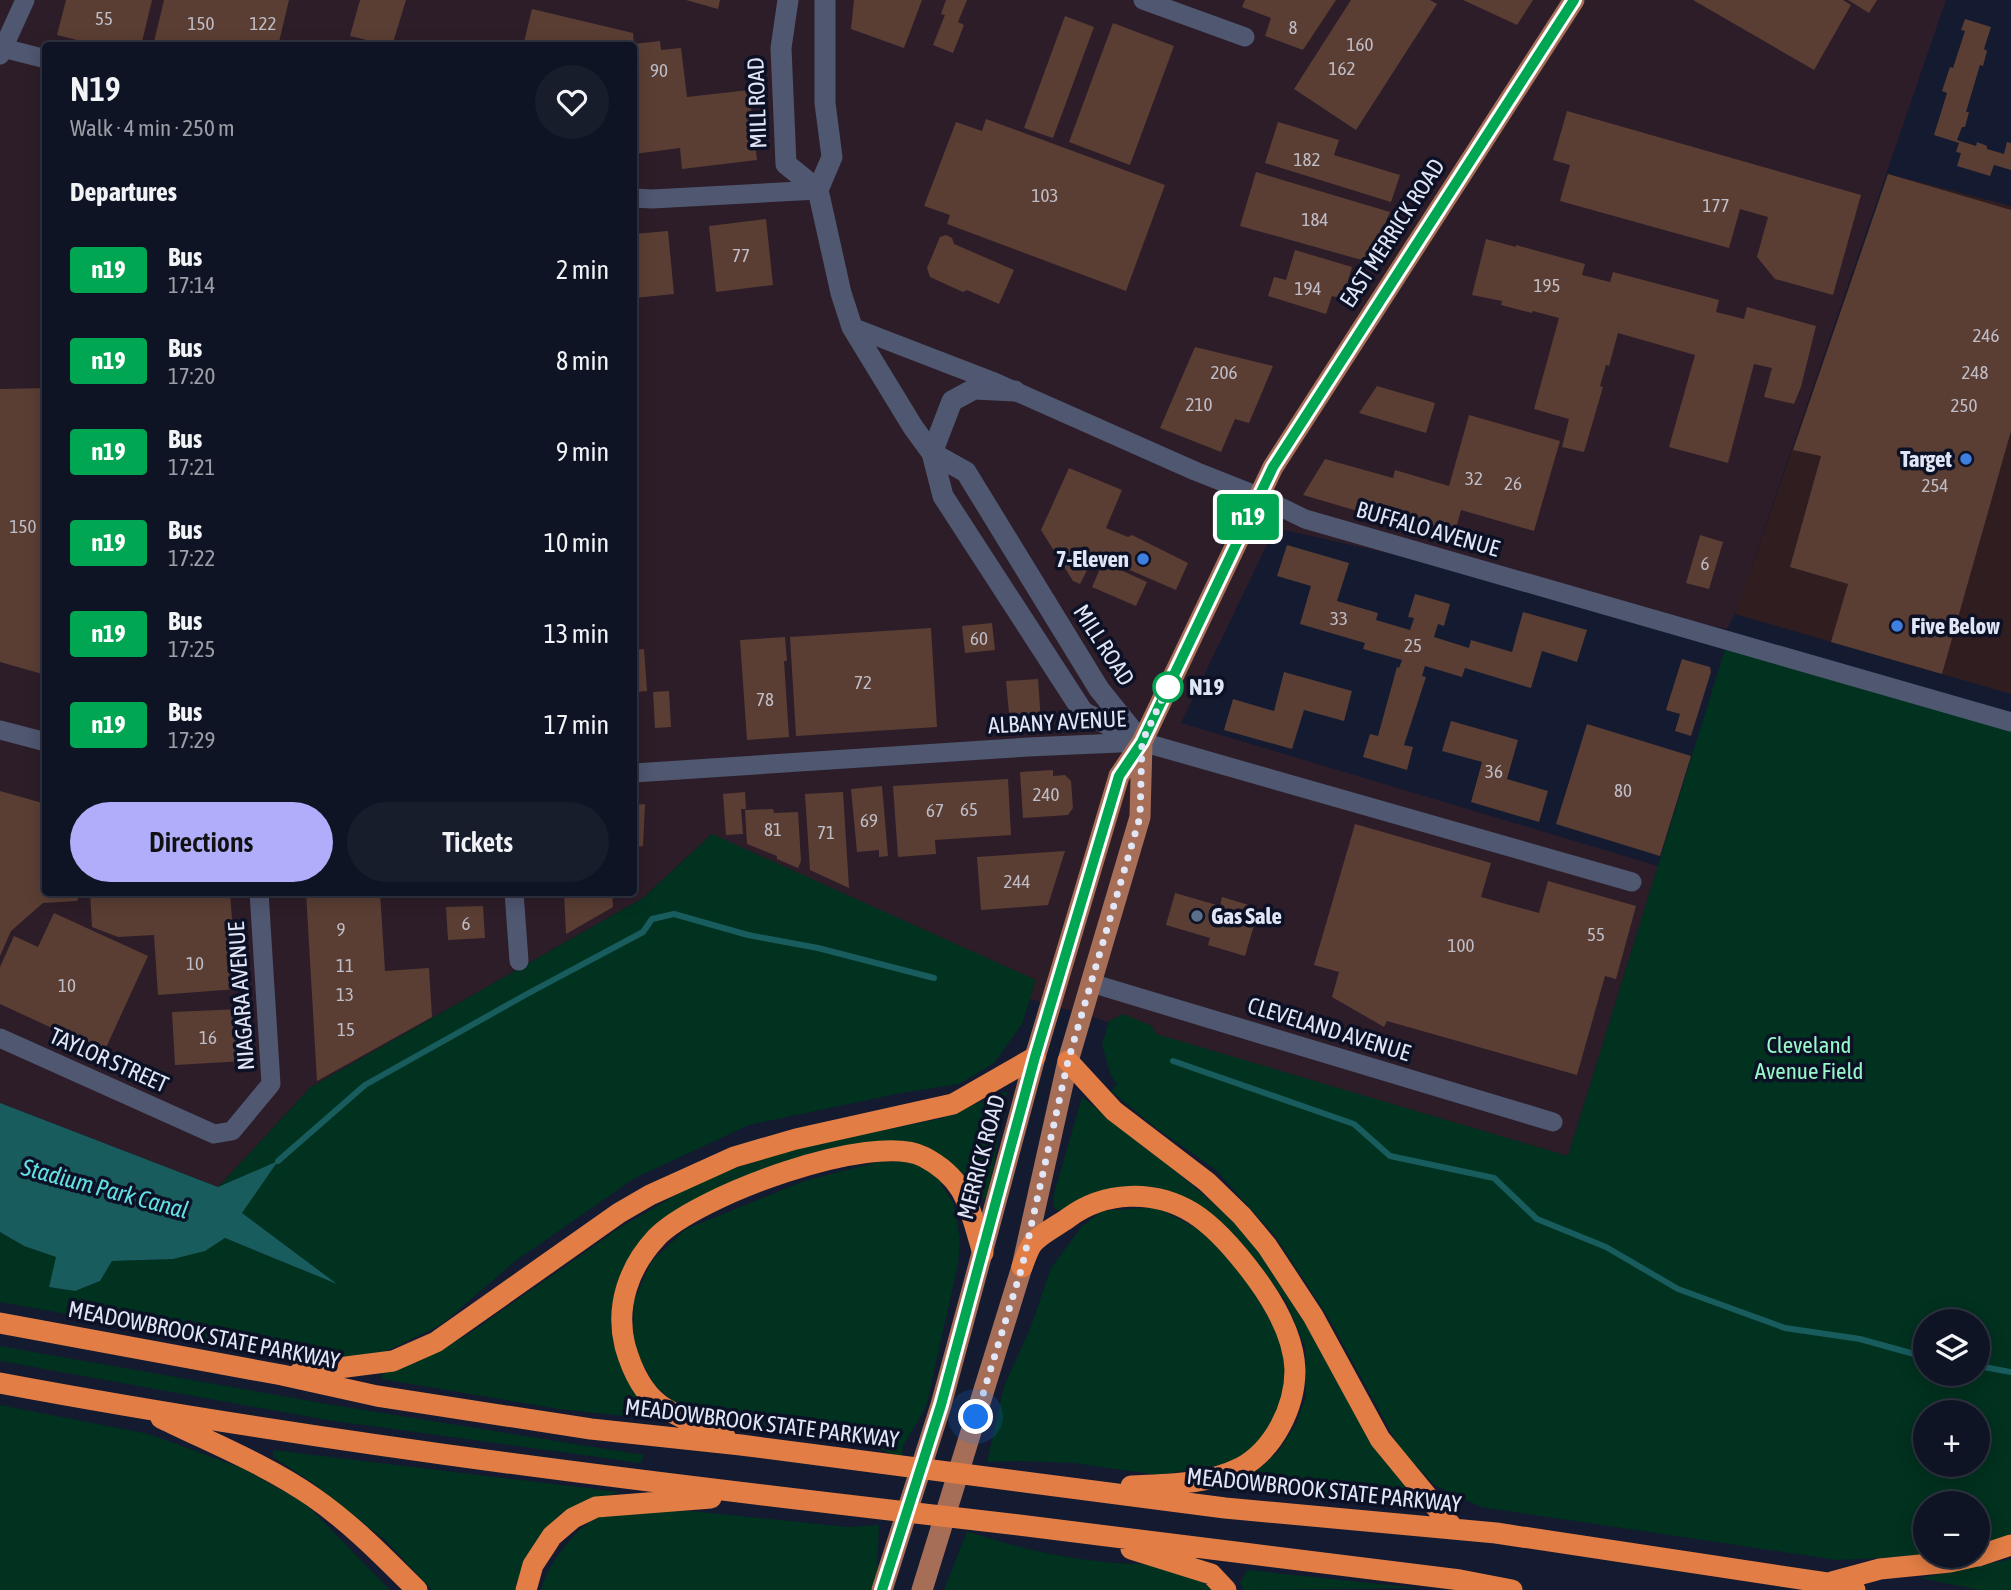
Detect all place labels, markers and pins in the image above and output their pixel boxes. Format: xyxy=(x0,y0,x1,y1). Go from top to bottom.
place label: Target xyxy=(1900,446,1952,472)
marker: Target xyxy=(1958,451,1974,467)
place label: 7-Eleven xyxy=(1056,546,1129,572)
marker: 7-Eleven xyxy=(1135,551,1151,567)
place label: Five Below xyxy=(1911,613,2000,639)
marker: Five Below xyxy=(1889,618,1905,634)
marker: N19 xyxy=(1153,672,1183,702)
place label: N19 xyxy=(1189,674,1224,700)
place label: Gas Sale xyxy=(1211,903,1282,929)
marker: Gas Sale xyxy=(1189,908,1205,924)

